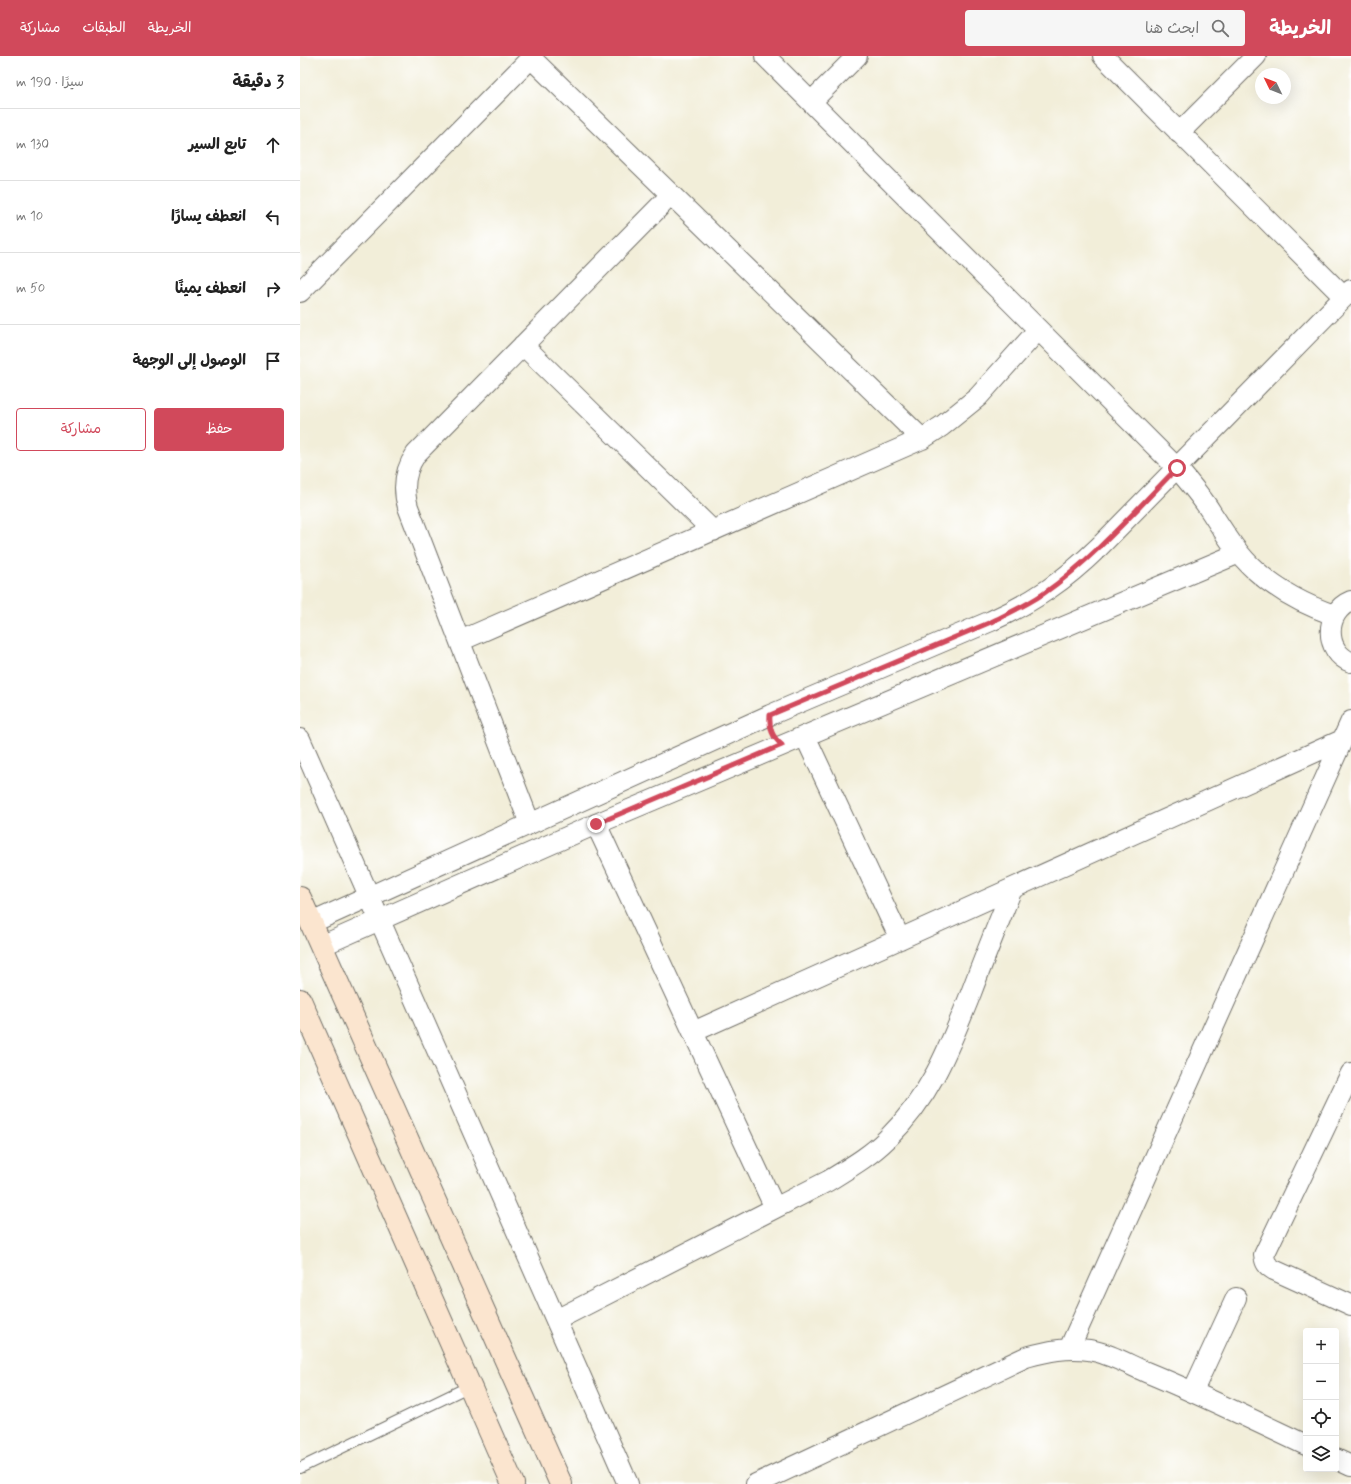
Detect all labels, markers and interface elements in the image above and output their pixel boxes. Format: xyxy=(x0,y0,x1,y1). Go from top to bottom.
search box xyxy=(965,10,1245,46)
text: الخريطة xyxy=(1269,16,1331,41)
icon: search xyxy=(1209,17,1231,39)
text: مشاركة xyxy=(20,19,60,37)
text: الطبقات xyxy=(82,19,126,37)
text: الخريطة xyxy=(148,19,191,37)
text: ابحث هنا xyxy=(1145,19,1199,39)
north arrow xyxy=(1255,68,1291,104)
text: 3 دقيقة xyxy=(233,71,284,93)
text: سيرًا · 190 m xyxy=(16,74,84,91)
icon: ahead xyxy=(262,134,284,156)
text: تابع السير xyxy=(188,135,246,155)
text: 130 m xyxy=(16,136,49,153)
icon: left xyxy=(262,206,284,228)
text: انعطف يسارًا xyxy=(171,207,246,227)
text: 10 m xyxy=(16,208,43,225)
icon: right xyxy=(262,278,284,300)
text: انعطف يمينًا xyxy=(175,279,246,299)
text: 50 m xyxy=(16,280,45,297)
icon: arrive xyxy=(262,350,284,372)
text: الوصول إلى الوجهة xyxy=(132,351,246,371)
button: مشاركة xyxy=(16,408,146,451)
button: حفظ xyxy=(154,408,284,451)
route start xyxy=(1168,459,1186,477)
route end xyxy=(587,815,605,833)
map controls xyxy=(1303,1328,1339,1472)
button: + xyxy=(1303,1328,1339,1364)
button: − xyxy=(1303,1364,1339,1400)
button: locate xyxy=(1303,1400,1339,1436)
button: layers xyxy=(1303,1436,1339,1472)

